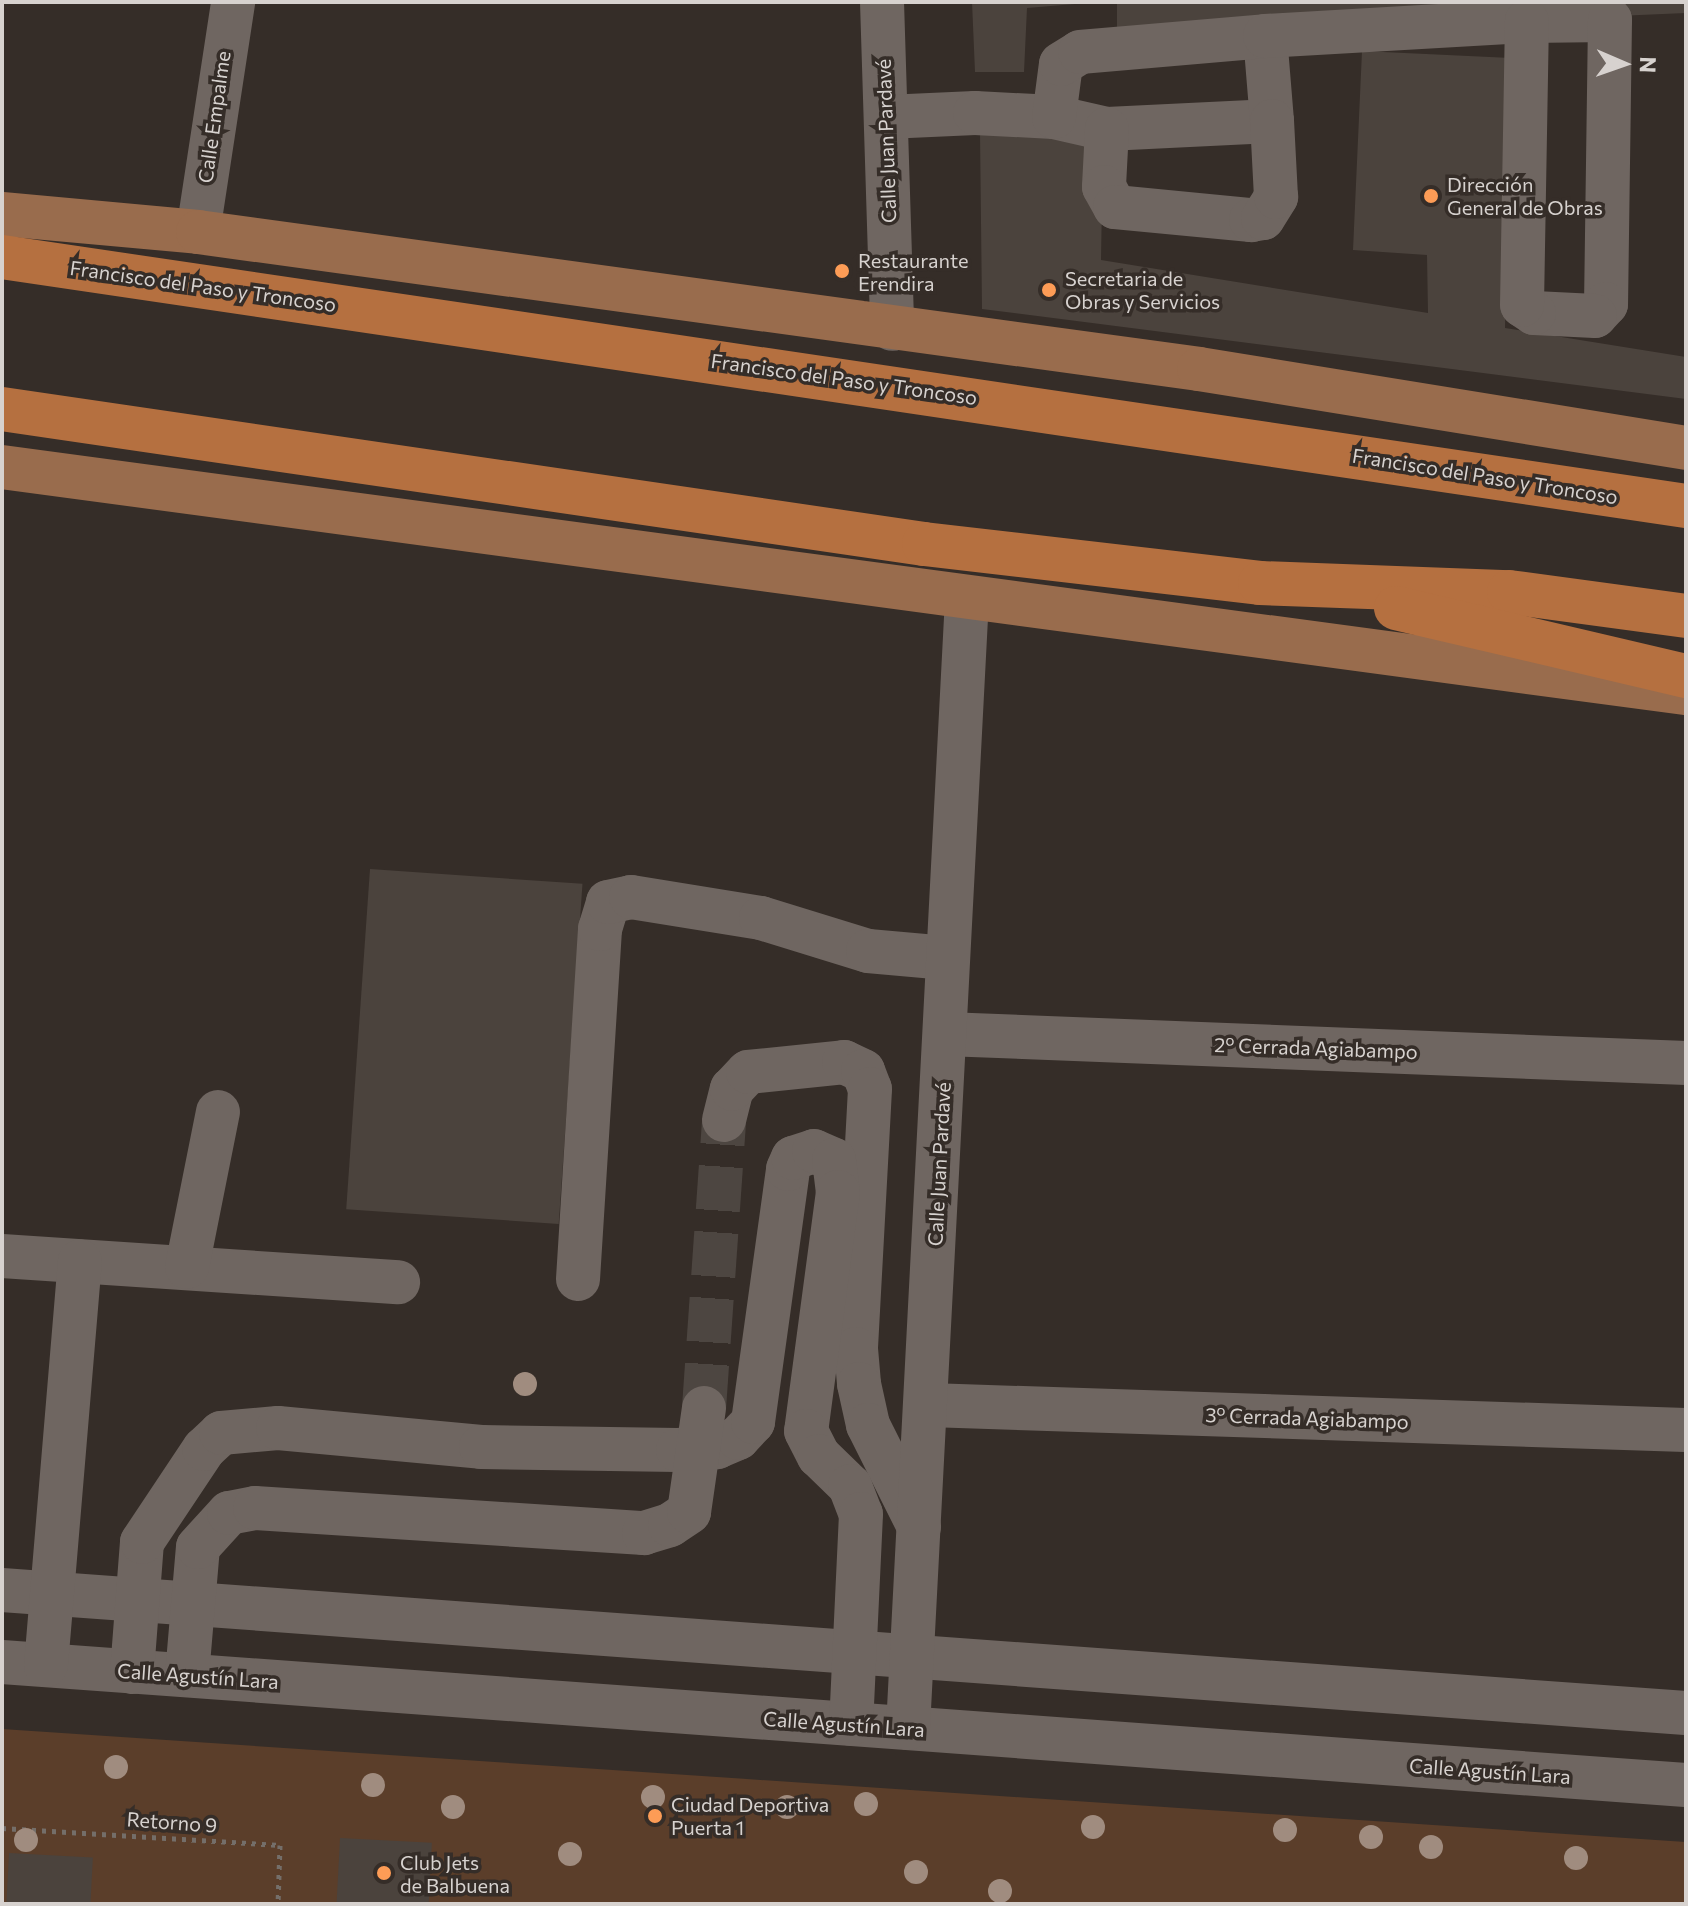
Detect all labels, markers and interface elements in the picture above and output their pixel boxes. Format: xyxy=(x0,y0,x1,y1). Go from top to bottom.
north arrow xyxy=(1584,24,1664,104)
street label: Calle Empalme xyxy=(193,49,235,185)
text: N xyxy=(1635,56,1662,74)
street label: Calle Juan Pardavé xyxy=(871,58,901,224)
place label: Dirección General de Obras xyxy=(1447,172,1603,219)
marker: Dirección General de Obras xyxy=(1422,187,1440,205)
place label: Restaurante Erendira xyxy=(858,248,968,295)
street label: Francisco del Paso y Troncoso xyxy=(68,255,338,317)
marker: Restaurante Erendira xyxy=(833,262,851,280)
place label: Secretaria de Obras y Servicios xyxy=(1065,266,1220,313)
marker: Secretaria de Obras y Servicios xyxy=(1040,281,1058,299)
street label: Francisco del Paso y Troncoso xyxy=(709,348,979,410)
street label: Francisco del Paso y Troncoso xyxy=(1350,443,1620,509)
street label: 2º Cerrada Agiabampo xyxy=(1214,1032,1418,1064)
street label: Calle Juan Pardavé xyxy=(923,1081,955,1247)
street label: 3º Cerrada Agiabampo xyxy=(1205,1402,1409,1434)
street label: Calle Agustín Lara xyxy=(116,1658,280,1694)
street label: Calle Agustín Lara xyxy=(762,1706,926,1742)
street label: Calle Agustín Lara xyxy=(1408,1753,1572,1789)
place label: Ciudad Deportiva Puerta 1 xyxy=(671,1792,829,1839)
street label: Retorno 9 xyxy=(126,1807,218,1837)
marker: Ciudad Deportiva Puerta 1 xyxy=(646,1807,664,1825)
place label: Club Jets de Balbuena xyxy=(400,1850,510,1897)
marker: Club Jets de Balbuena xyxy=(375,1864,393,1882)

